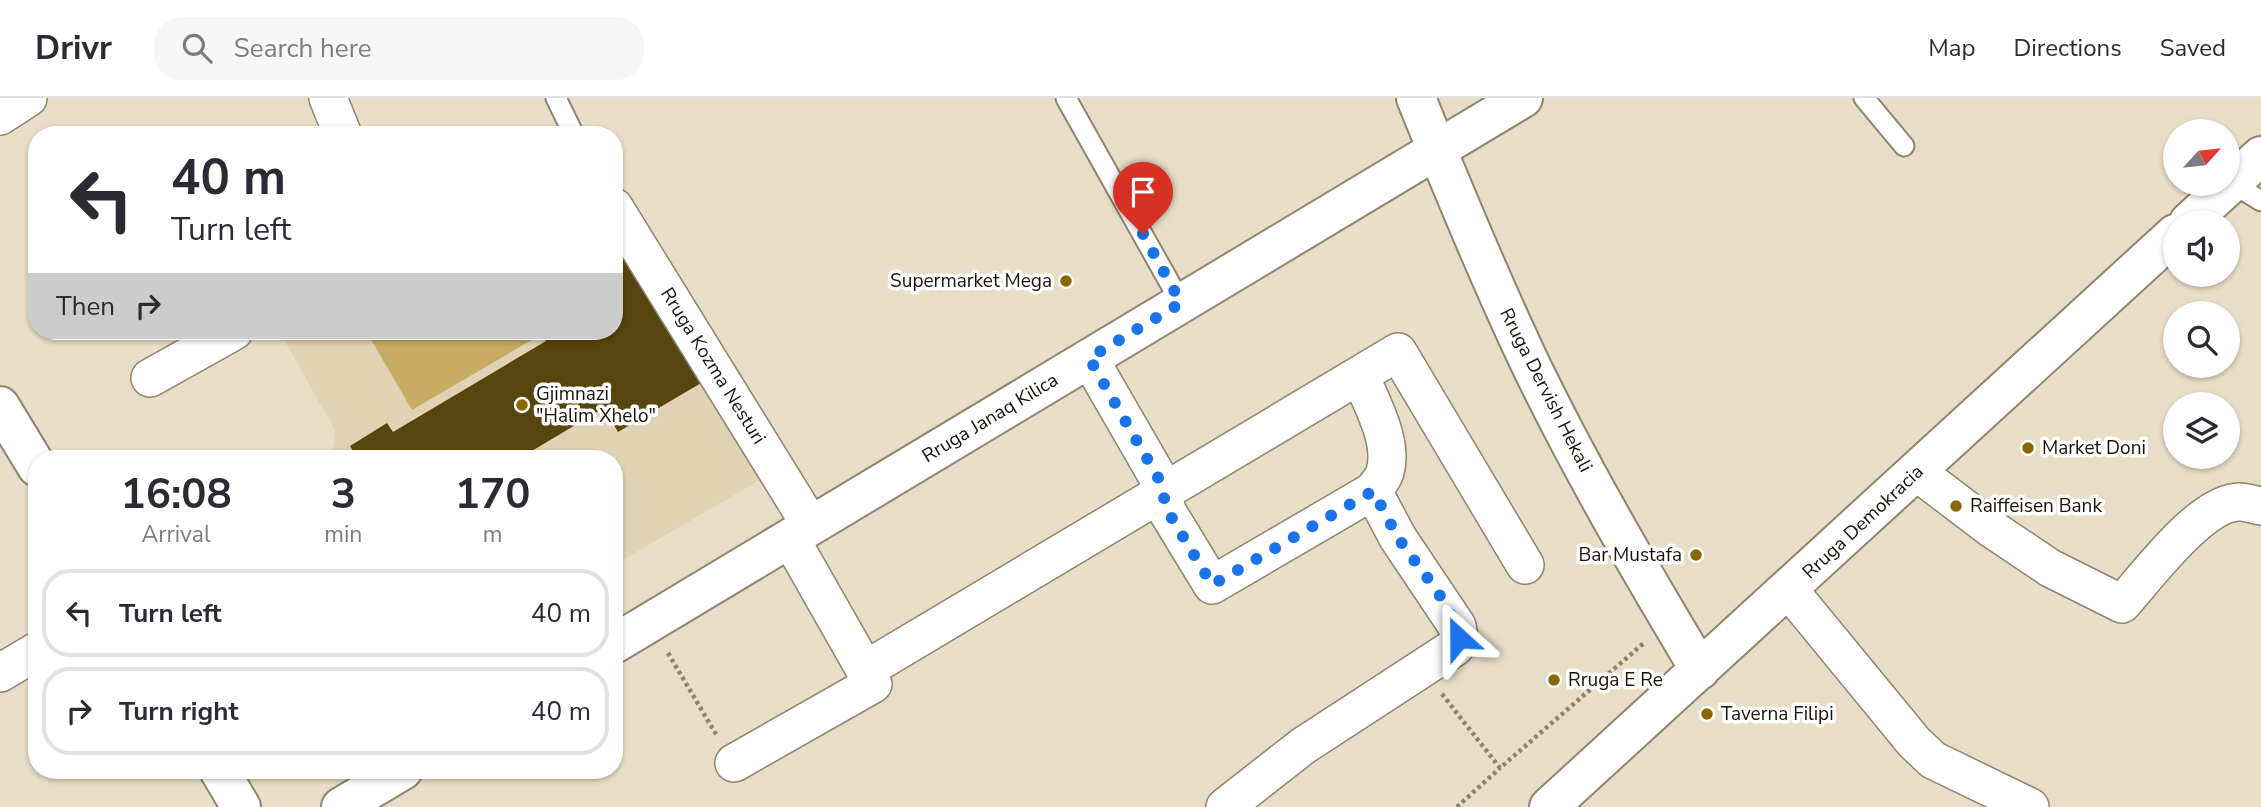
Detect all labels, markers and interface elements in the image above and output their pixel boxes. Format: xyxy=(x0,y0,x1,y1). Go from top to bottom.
search box xyxy=(154,17,644,80)
text: Drivr xyxy=(35,26,112,71)
icon: search xyxy=(178,29,216,67)
text: Search here xyxy=(234,31,372,66)
text: Map xyxy=(1928,32,1975,64)
text: Directions xyxy=(2013,32,2122,64)
text: Saved xyxy=(2160,32,2226,64)
north arrow xyxy=(2163,119,2240,196)
map controls xyxy=(2163,119,2240,469)
text: 40 m xyxy=(171,144,286,211)
icon: left xyxy=(56,154,147,245)
pin xyxy=(1113,162,1173,234)
icon: arrive xyxy=(1124,173,1162,211)
text: Turn left xyxy=(171,208,291,251)
button: sound xyxy=(2163,210,2240,287)
place label: Supermarket Mega xyxy=(890,268,1052,294)
marker: Supermarket Mega xyxy=(1058,273,1074,289)
street label: Rruga Kozma Nesturi xyxy=(654,283,772,449)
icon: right xyxy=(129,287,167,325)
text: Then xyxy=(56,289,115,324)
button: search xyxy=(2163,301,2240,378)
street label: Rruga Dervish Hekali xyxy=(1493,303,1599,477)
street label: Rruga Janaq Kilica xyxy=(917,367,1063,469)
place label: Gjimnazi "Halim Xhelo" xyxy=(536,381,656,429)
button: layers xyxy=(2163,392,2240,469)
marker: Gjimnazi "Halim Xhelo" xyxy=(514,397,530,413)
place label: Market Doni xyxy=(2042,435,2146,461)
marker: Market Doni xyxy=(2020,440,2036,456)
street label: Rruga Demokracia xyxy=(1797,459,1929,585)
text: 16:08 xyxy=(121,466,232,523)
text: 3 xyxy=(331,466,356,523)
text: 170 xyxy=(455,466,530,523)
place label: Raiffeisen Bank xyxy=(1970,493,2102,519)
marker: Raiffeisen Bank xyxy=(1948,498,1964,514)
text: Arrival xyxy=(142,519,211,550)
text: min xyxy=(324,519,362,550)
text: m xyxy=(483,519,503,550)
place label: Bar Mustafa xyxy=(1578,542,1682,568)
marker: Bar Mustafa xyxy=(1688,547,1704,563)
icon: left xyxy=(60,594,98,632)
text: Turn left xyxy=(119,596,222,631)
text: 40 m xyxy=(531,596,591,631)
position arrow xyxy=(1422,601,1496,675)
place label: Rruga E Re xyxy=(1568,667,1663,693)
marker: Rruga E Re xyxy=(1546,672,1562,688)
icon: right xyxy=(60,692,98,730)
text: Turn right xyxy=(119,694,238,729)
text: 40 m xyxy=(531,694,591,729)
place label: Taverna Filipi xyxy=(1721,701,1834,727)
marker: Taverna Filipi xyxy=(1699,706,1715,722)

